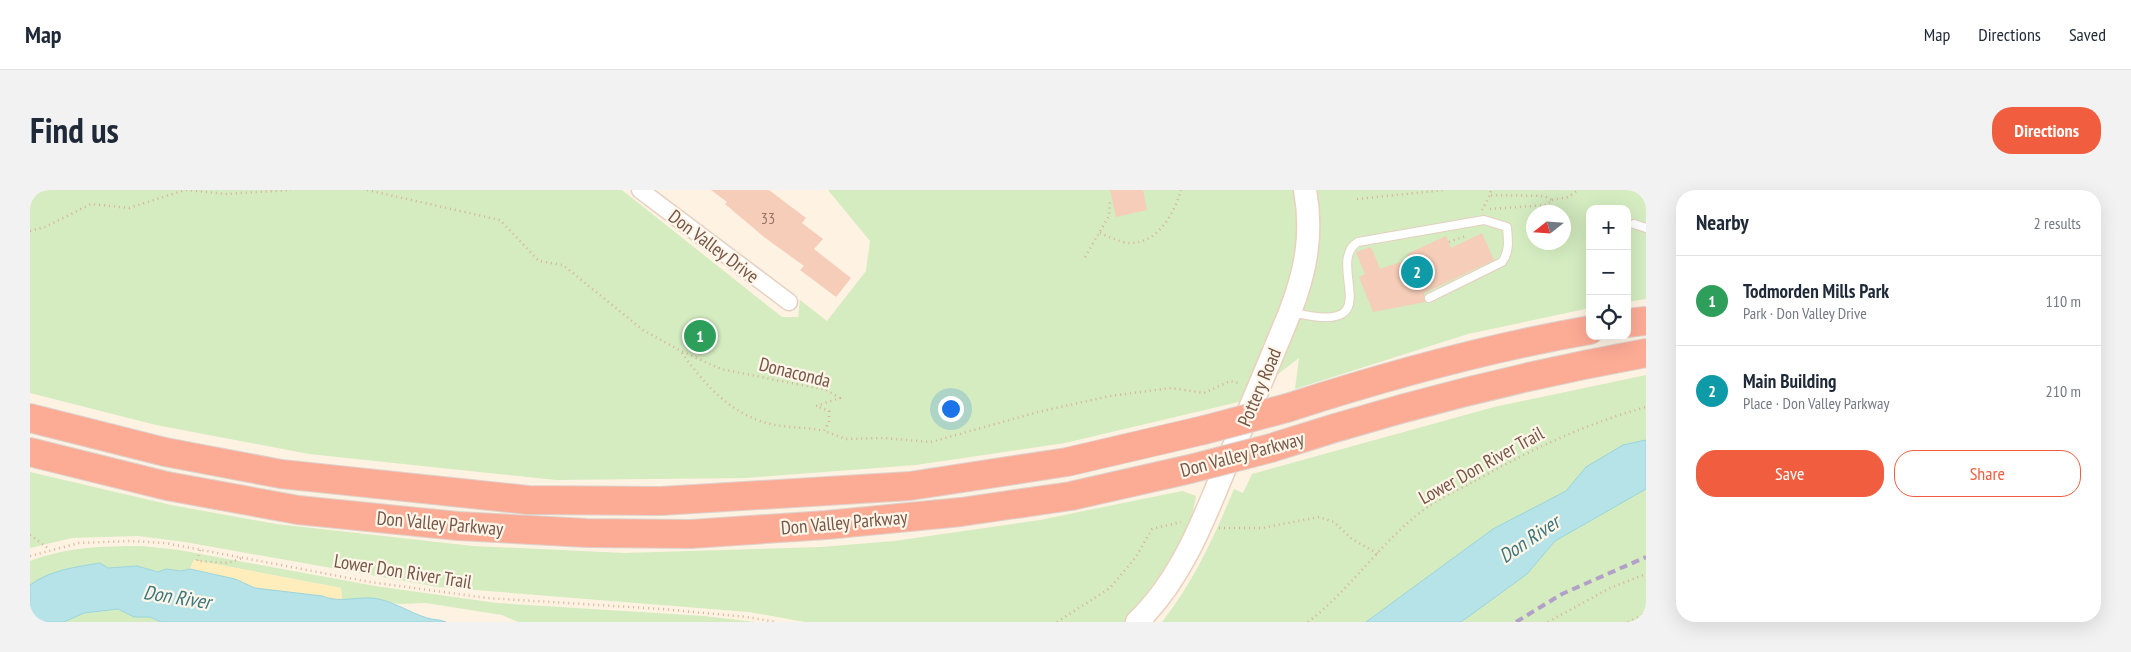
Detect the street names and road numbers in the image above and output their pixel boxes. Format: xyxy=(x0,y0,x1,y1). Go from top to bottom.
street label: Don Valley Drive xyxy=(664,204,764,288)
street label: Pottery Road xyxy=(1232,344,1286,430)
street label: Donaconda xyxy=(757,352,833,392)
street label: Lower Don River Trail xyxy=(1414,420,1548,509)
street label: Don Valley Parkway xyxy=(1178,426,1307,482)
street label: Don Valley Parkway xyxy=(780,504,909,539)
street label: Don Valley Parkway xyxy=(376,506,505,541)
street label: Lower Don River Trail xyxy=(332,548,474,594)

